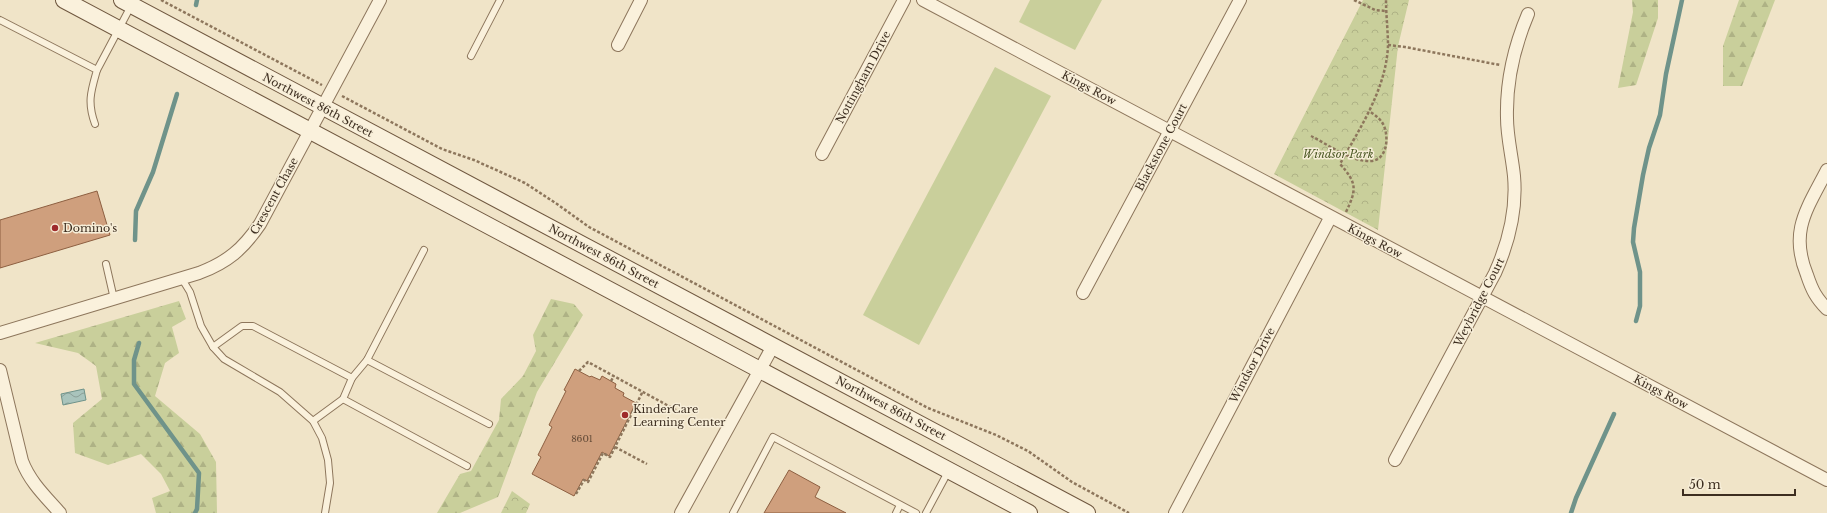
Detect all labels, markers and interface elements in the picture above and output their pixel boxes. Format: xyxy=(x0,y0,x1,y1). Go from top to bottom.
street label: Nottingham Drive xyxy=(833,28,893,126)
street label: Kings Row xyxy=(1059,68,1119,108)
street label: Northwest 86th Street xyxy=(260,70,376,140)
street label: Blackstone Court xyxy=(1132,100,1190,193)
park label: Windsor Park xyxy=(1303,147,1374,161)
street label: Crescent Chase xyxy=(247,155,301,237)
place label: Domino's xyxy=(63,221,117,235)
street label: Northwest 86th Street xyxy=(546,221,662,291)
street label: Kings Row xyxy=(1345,221,1405,261)
marker: Domino's xyxy=(50,223,60,233)
street label: Weybridge Court xyxy=(1450,255,1508,350)
street label: Windsor Drive xyxy=(1226,325,1278,406)
street label: Kings Row xyxy=(1631,372,1691,412)
street label: Northwest 86th Street xyxy=(833,373,949,443)
place label: KinderCare Learning Center xyxy=(633,402,726,429)
marker: KinderCare Learning Center xyxy=(620,410,630,420)
house number: 8601 xyxy=(571,433,593,444)
scale bar xyxy=(1683,471,1795,497)
text: 50 m xyxy=(1689,477,1721,492)

